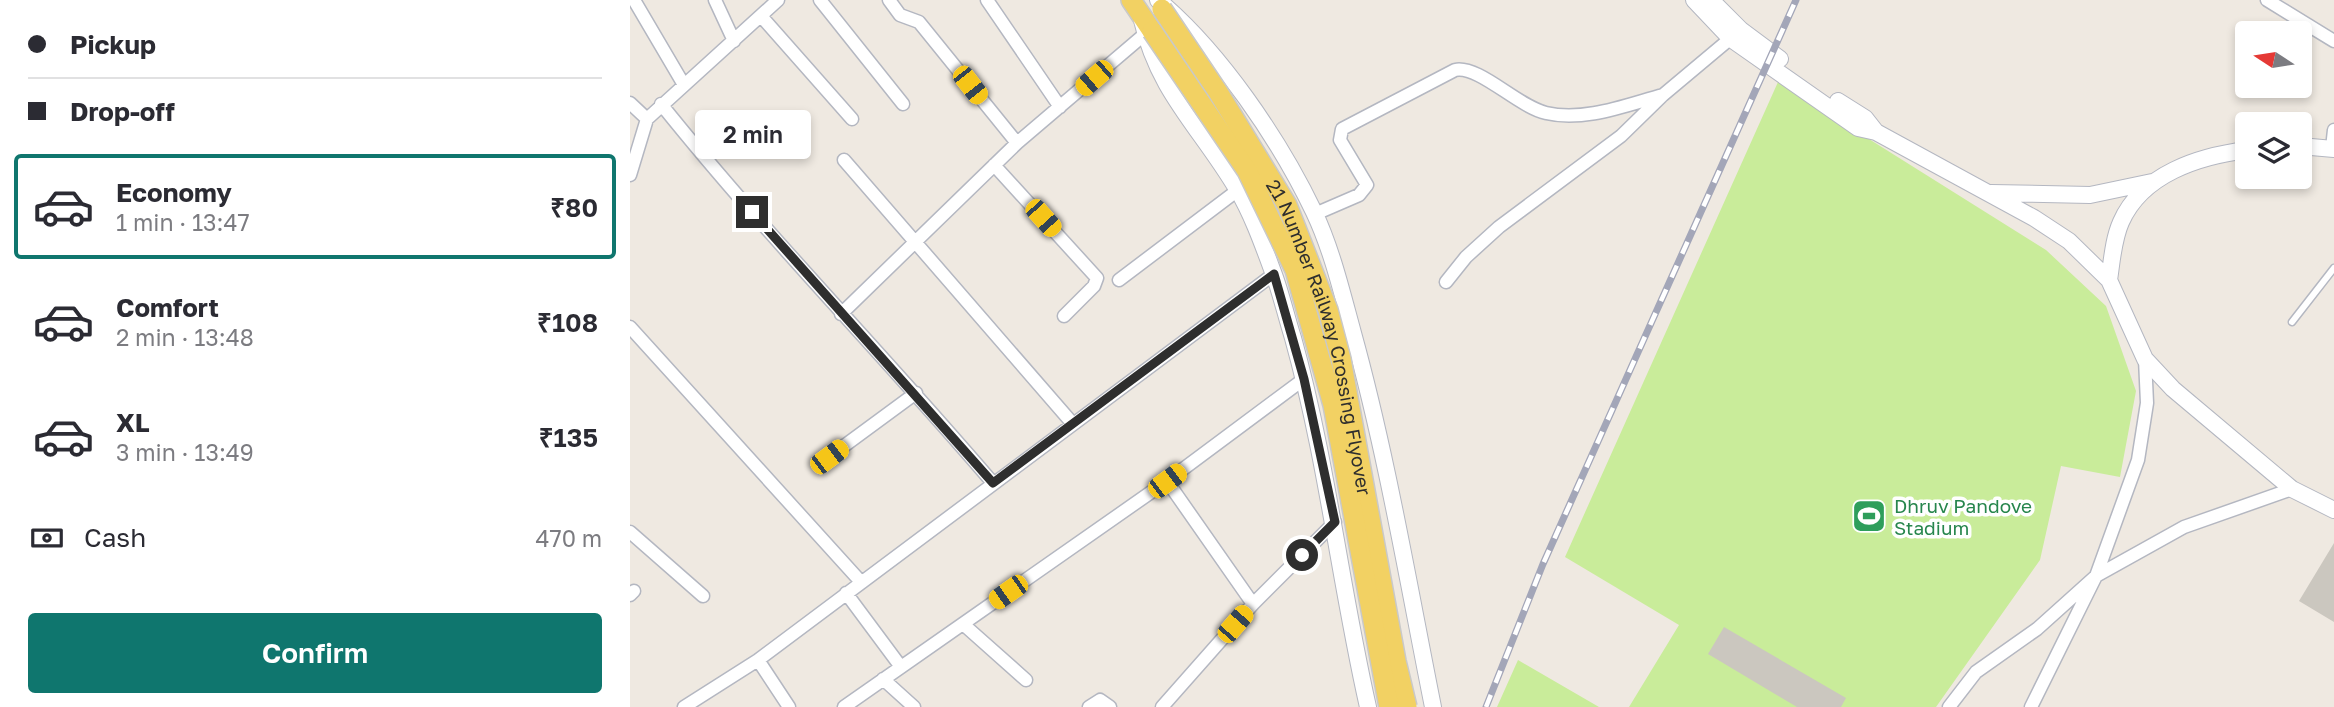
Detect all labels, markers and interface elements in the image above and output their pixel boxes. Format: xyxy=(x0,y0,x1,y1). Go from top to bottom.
north arrow xyxy=(2235,21,2312,98)
map controls xyxy=(2235,21,2312,189)
text: Pickup xyxy=(70,29,156,60)
car xyxy=(1072,56,1117,100)
car xyxy=(949,62,992,108)
text: Drop-off xyxy=(70,96,175,127)
callout: 2 min xyxy=(694,110,810,160)
button: layers xyxy=(2235,112,2312,189)
text: 2 min xyxy=(723,120,783,148)
icon: car xyxy=(32,175,95,238)
street label: 21 Number Railway Crossing Flyover xyxy=(1262,175,1377,497)
text: Economy xyxy=(116,177,232,208)
text: ₹80 xyxy=(550,192,598,223)
car xyxy=(1022,195,1065,241)
route end xyxy=(736,196,768,228)
text: 1 min · 13:47 xyxy=(116,208,250,236)
icon: car xyxy=(32,290,95,353)
text: Comfort xyxy=(116,292,219,323)
text: ₹108 xyxy=(537,307,598,338)
text: 2 min · 13:48 xyxy=(116,323,254,351)
icon: car xyxy=(32,405,95,468)
text: XL xyxy=(116,407,150,438)
text: ₹135 xyxy=(539,422,598,453)
car xyxy=(806,436,853,478)
text: 3 min · 13:49 xyxy=(116,438,254,466)
car xyxy=(1144,460,1191,502)
place label: Dhruv Pandove Stadium xyxy=(1894,494,2032,539)
sports icon: Dhruv Pandove Stadium xyxy=(1850,497,1888,535)
icon: cash xyxy=(28,519,66,557)
text: Cash xyxy=(84,522,146,553)
text: 470 m xyxy=(535,524,602,552)
route start xyxy=(1286,539,1318,571)
car xyxy=(985,571,1032,613)
car xyxy=(1214,601,1257,647)
button: Confirm xyxy=(28,613,602,693)

